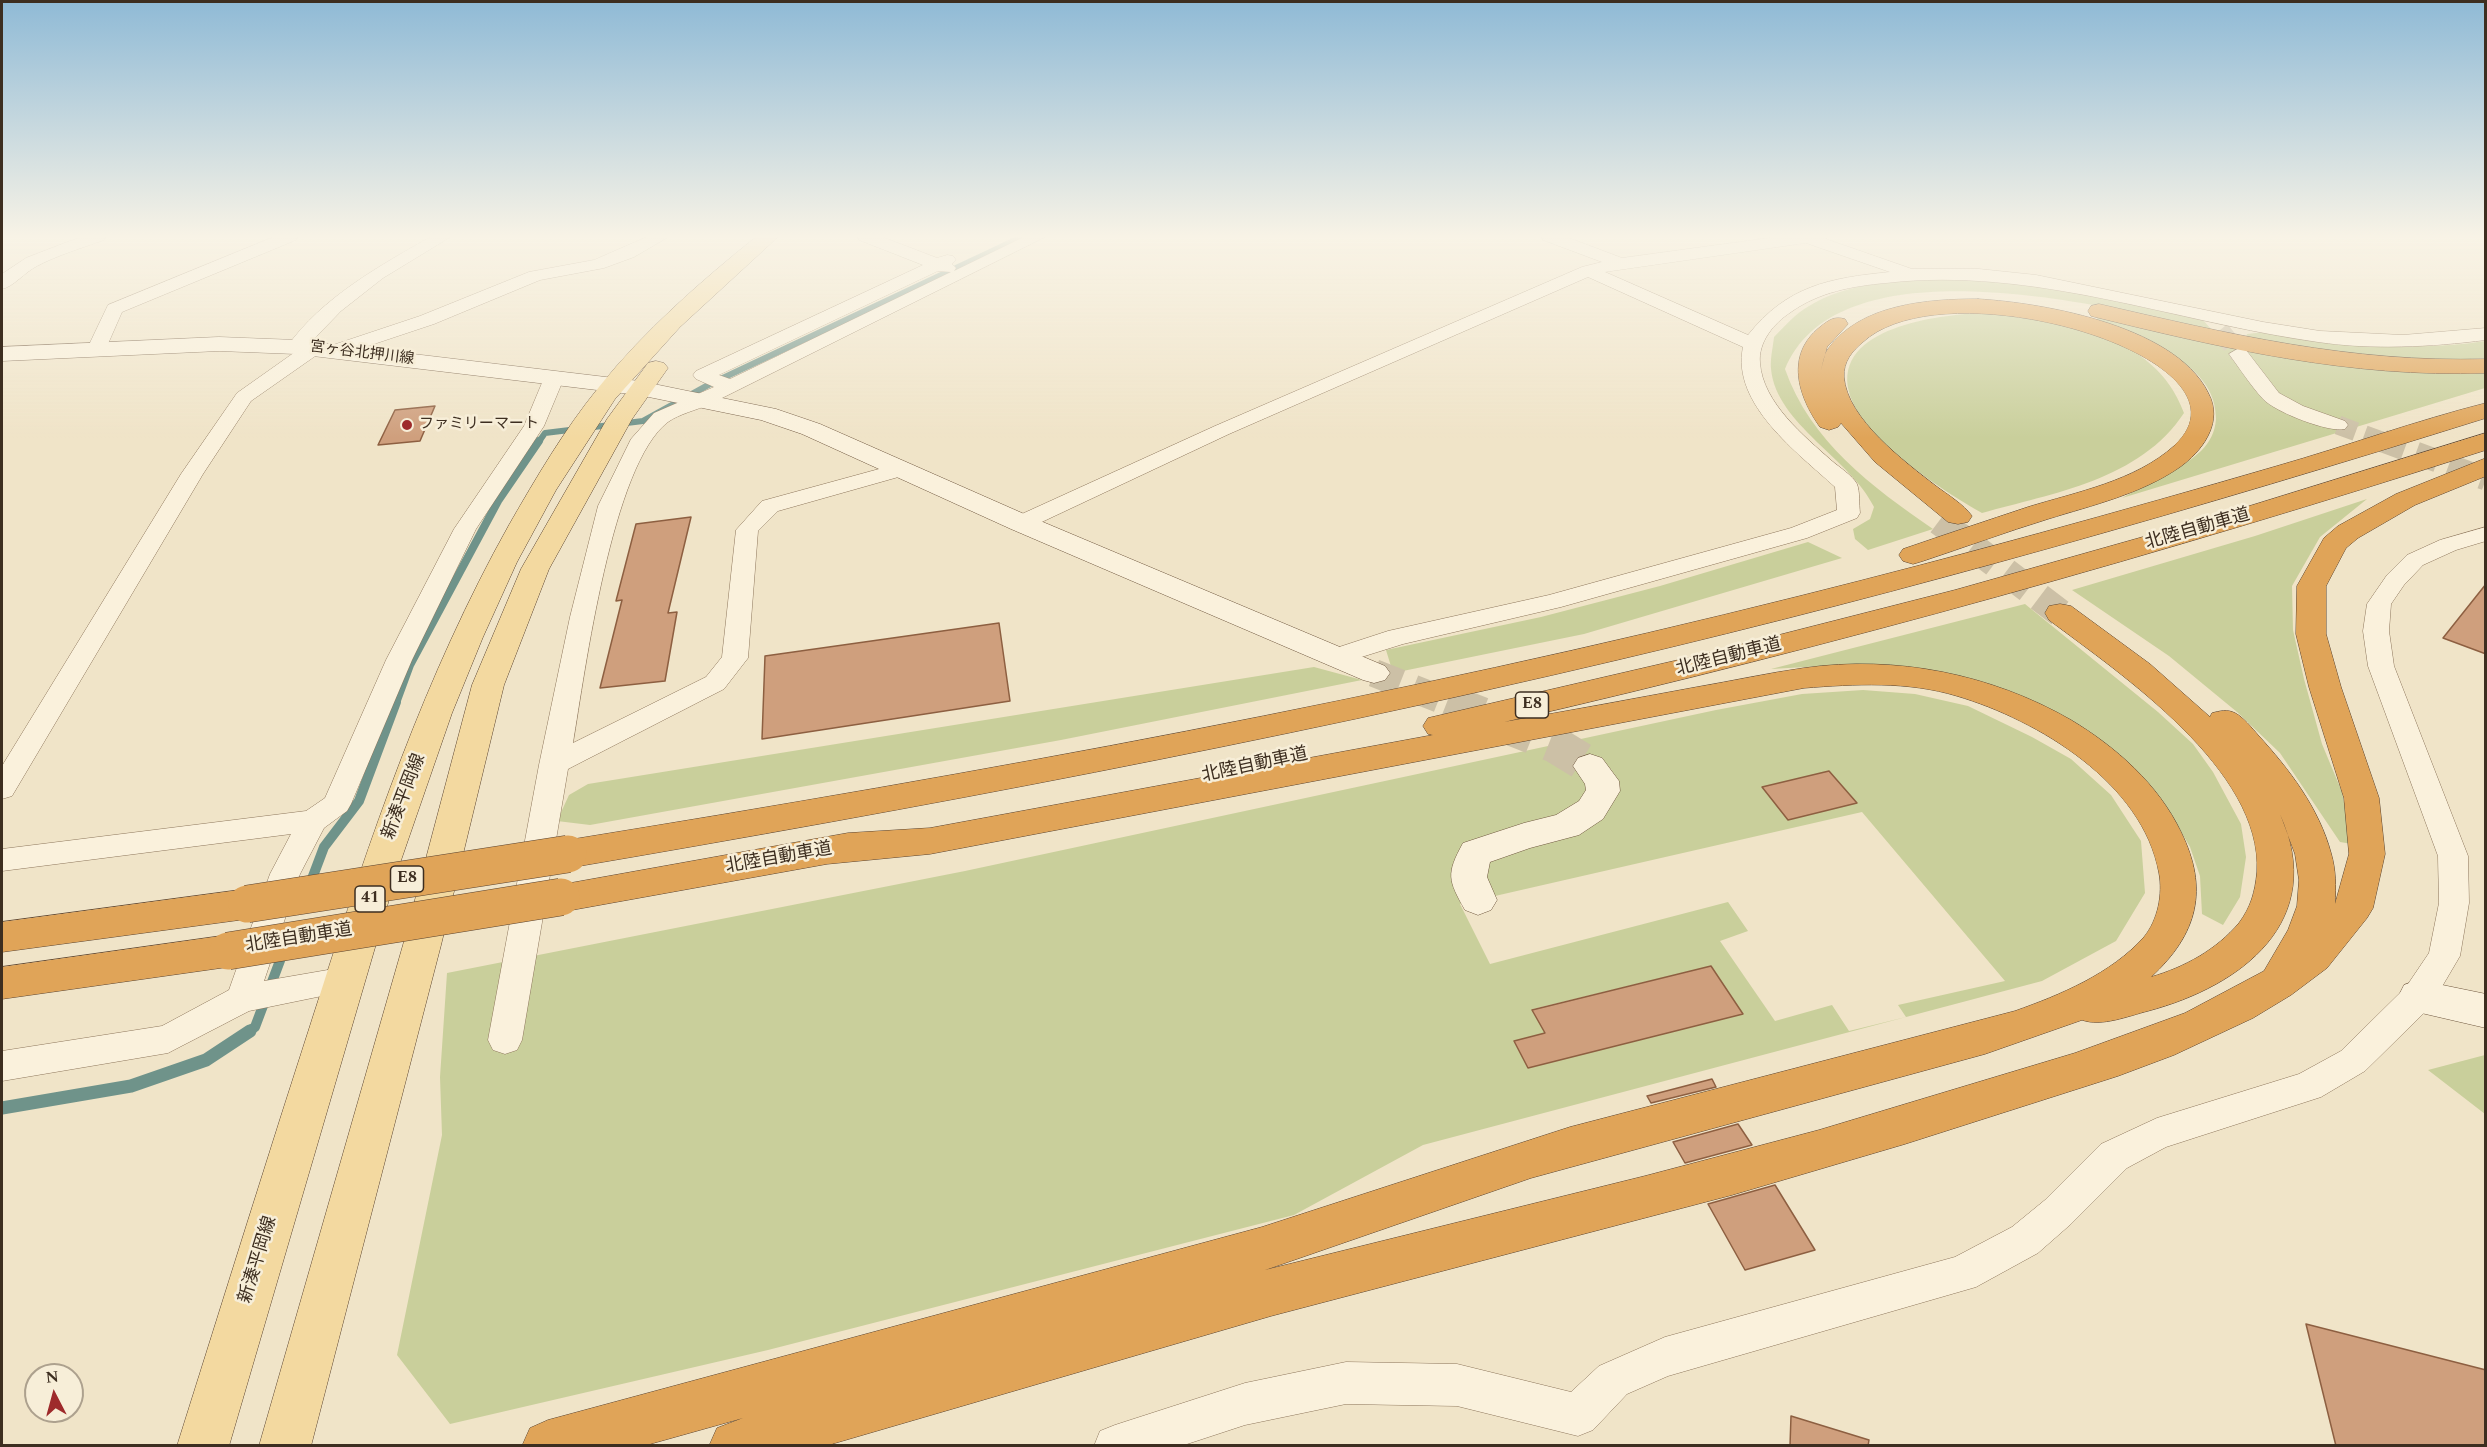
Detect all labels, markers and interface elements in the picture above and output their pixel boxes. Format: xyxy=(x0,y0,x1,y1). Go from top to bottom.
street label: 宮ヶ谷北押川線 xyxy=(309,339,415,369)
place label: ファミリーマート xyxy=(419,416,539,434)
marker: ファミリーマート xyxy=(400,418,414,432)
street label: 北陸自動車道 xyxy=(2143,505,2253,555)
street label: 北陸自動車道 xyxy=(1674,634,1784,682)
road number: E8 xyxy=(1516,692,1549,718)
street label: 北陸自動車道 xyxy=(1200,744,1310,788)
street label: 新湊平岡線 xyxy=(379,751,431,843)
street label: 北陸自動車道 xyxy=(724,839,834,879)
road number: E8 xyxy=(390,866,424,892)
road number: 41 xyxy=(355,886,385,912)
street label: 北陸自動車道 xyxy=(244,920,354,958)
street label: 新湊平岡線 xyxy=(236,1214,282,1306)
north arrow xyxy=(24,1363,84,1423)
text: N xyxy=(45,1364,60,1390)

